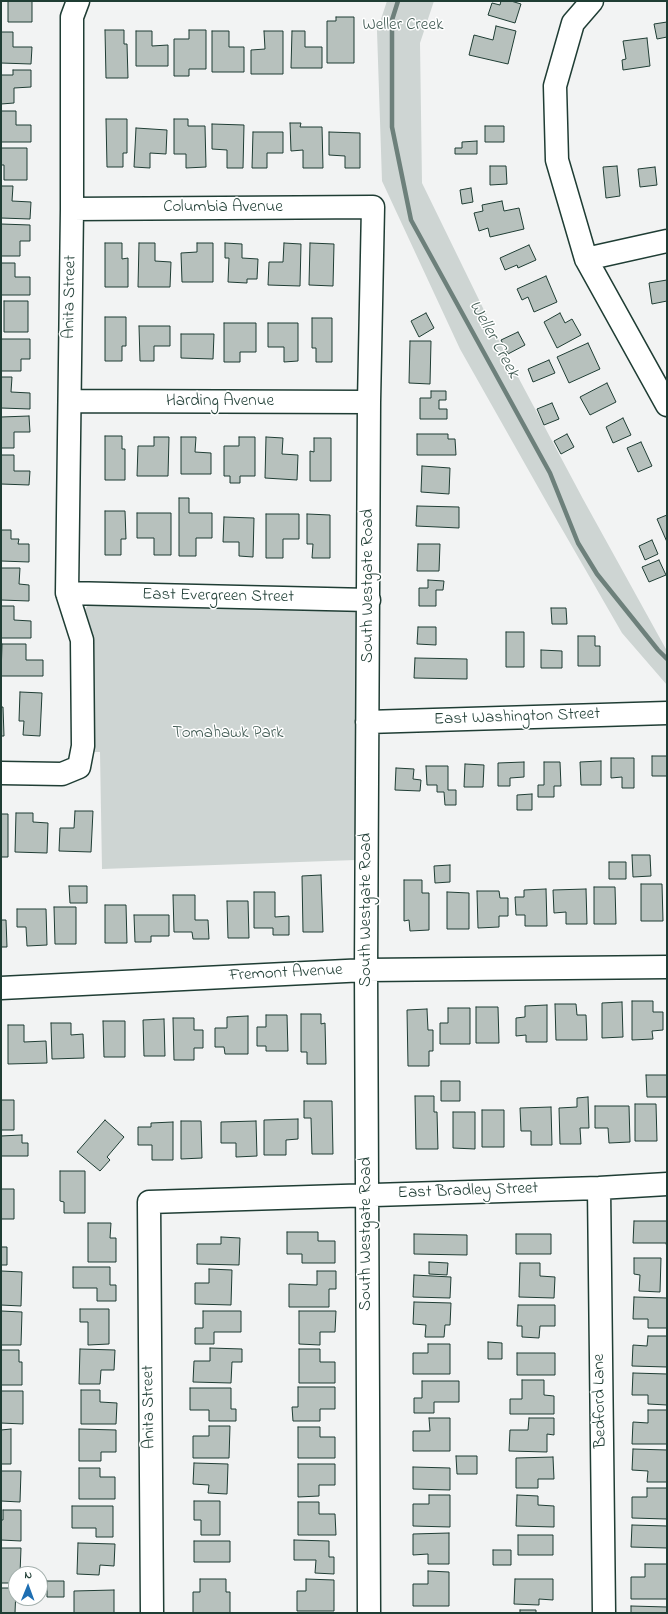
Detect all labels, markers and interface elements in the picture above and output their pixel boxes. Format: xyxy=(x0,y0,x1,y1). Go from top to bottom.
park label: Weller Creek xyxy=(363,16,443,36)
street label: Columbia Avenue xyxy=(163,198,283,218)
street label: Anita Street xyxy=(60,255,82,339)
water label: Weller Creek xyxy=(463,297,523,383)
street label: Harding Avenue xyxy=(166,392,274,412)
street label: South Westgate Road xyxy=(359,509,379,663)
street label: East Evergreen Street xyxy=(142,585,294,609)
street label: East Washington Street xyxy=(434,705,600,731)
park label: Tomahawk Park xyxy=(173,724,283,744)
street label: South Westgate Road xyxy=(357,833,377,987)
street label: Fremont Avenue xyxy=(229,961,343,987)
street label: South Westgate Road xyxy=(357,1157,377,1311)
street label: East Bradley Street xyxy=(397,1179,539,1205)
street label: Bedford Lane xyxy=(590,1353,612,1449)
street label: Anita Street xyxy=(139,1365,161,1449)
north arrow xyxy=(8,1566,48,1606)
text: N xyxy=(24,1567,32,1583)

